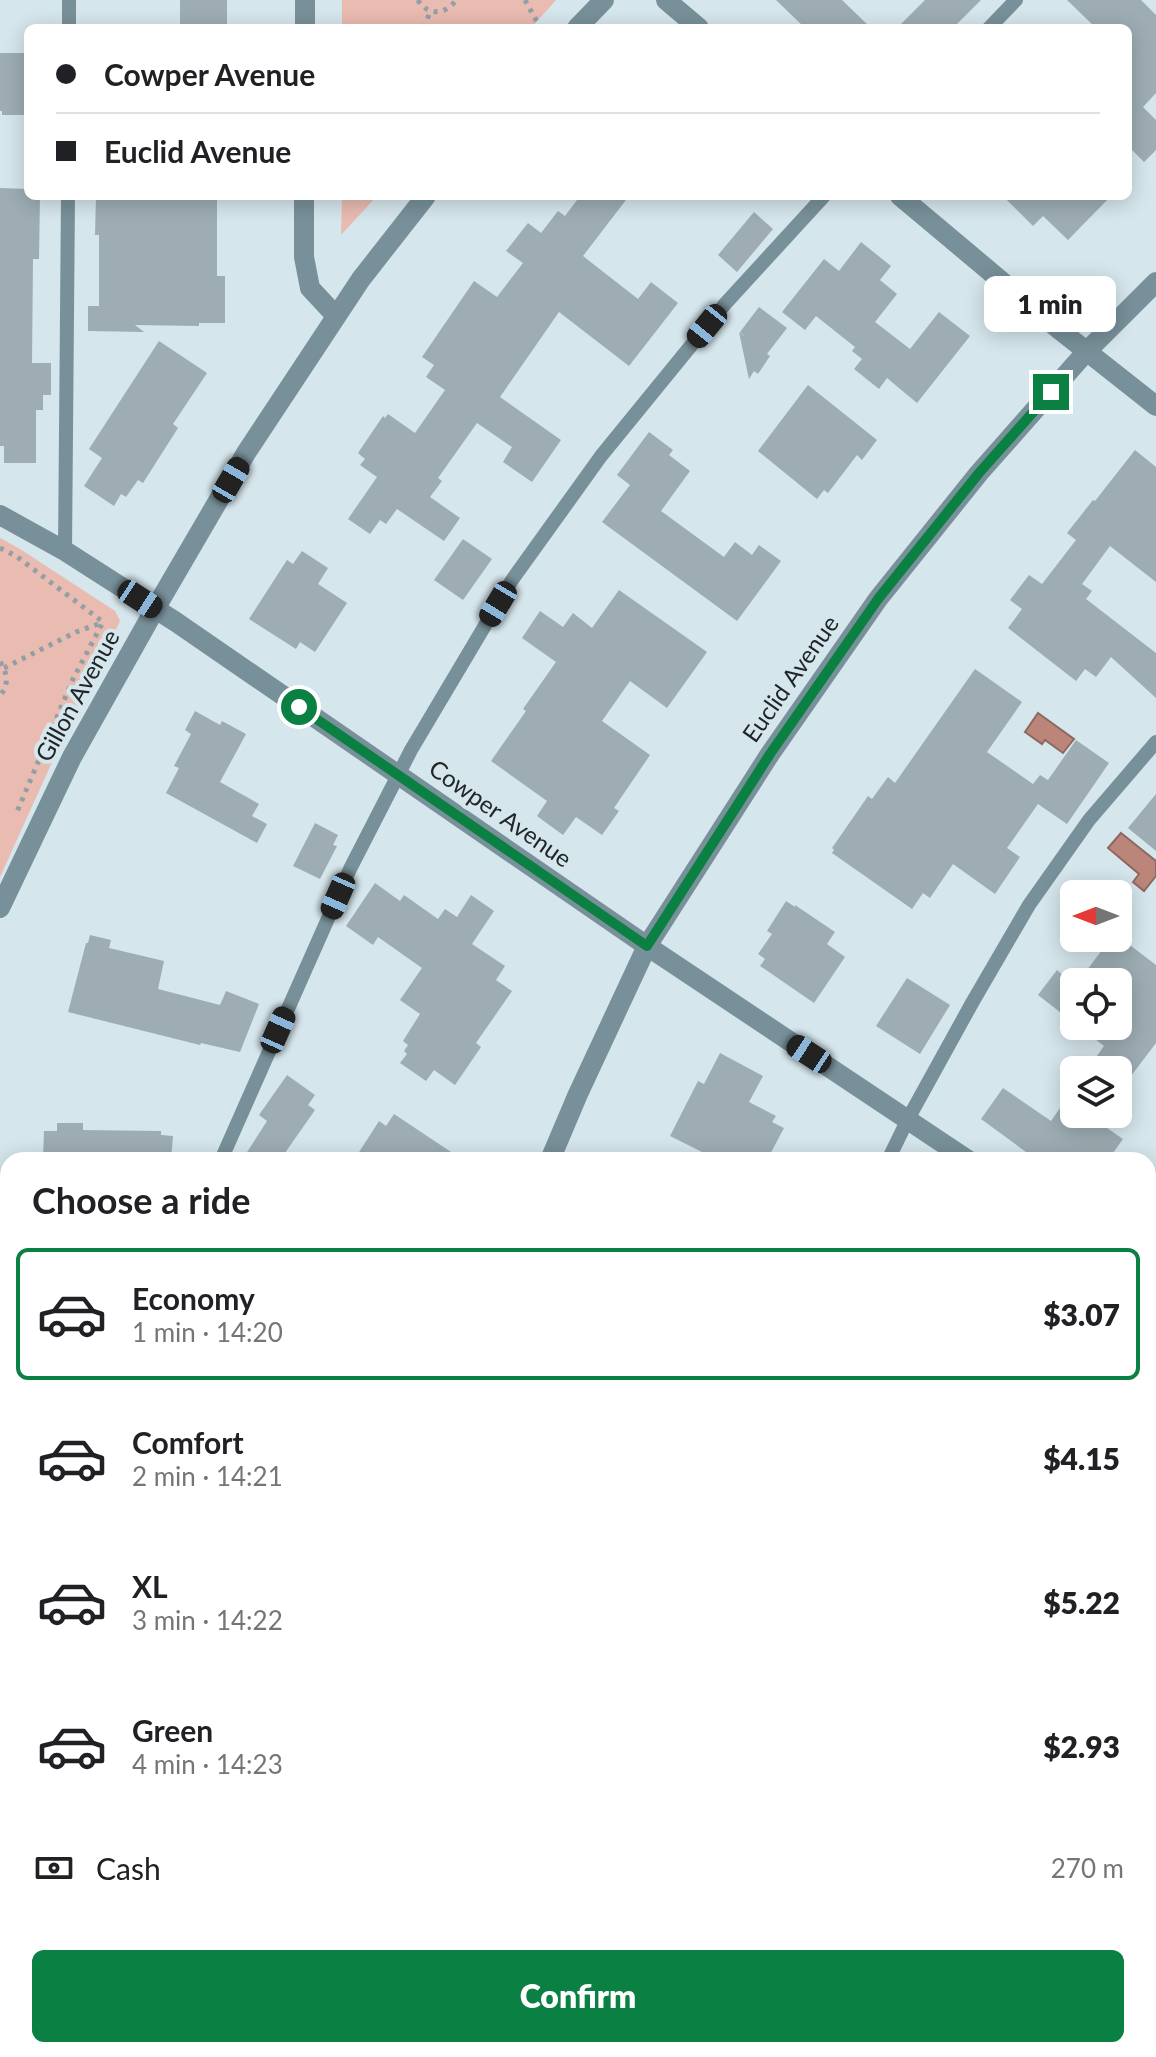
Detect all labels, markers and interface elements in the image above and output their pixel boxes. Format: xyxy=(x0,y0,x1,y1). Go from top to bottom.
text: Cowper Avenue xyxy=(104,56,315,92)
text: Euclid Avenue xyxy=(104,133,291,169)
callout: 1 min xyxy=(985,276,1117,332)
text: 1 min xyxy=(1018,288,1082,320)
car xyxy=(683,300,731,352)
route end xyxy=(1033,374,1069,410)
car xyxy=(209,453,253,507)
car xyxy=(113,576,167,622)
car xyxy=(475,577,521,631)
street label: Euclid Avenue xyxy=(735,609,844,747)
street label: Gillon Avenue xyxy=(29,624,125,766)
route start xyxy=(281,689,317,725)
street label: Cowper Avenue xyxy=(424,753,578,873)
car xyxy=(317,869,359,923)
north arrow xyxy=(1060,880,1132,952)
map controls xyxy=(1060,880,1132,1128)
button: locate xyxy=(1060,968,1132,1040)
car xyxy=(257,1003,299,1057)
car xyxy=(782,1031,836,1077)
button: layers xyxy=(1060,1056,1132,1128)
text: Choose a ride xyxy=(32,1178,251,1222)
icon: car xyxy=(36,1278,108,1350)
text: Economy xyxy=(132,1280,255,1316)
text: $3.07 xyxy=(1043,1296,1120,1332)
text: 1 min · 14:20 xyxy=(132,1316,283,1348)
icon: car xyxy=(36,1422,108,1494)
text: Comfort xyxy=(132,1424,244,1460)
text: $4.15 xyxy=(1043,1440,1120,1476)
text: 2 min · 14:21 xyxy=(132,1460,283,1492)
icon: car xyxy=(36,1566,108,1638)
text: XL xyxy=(132,1568,168,1604)
text: $5.22 xyxy=(1043,1584,1120,1620)
text: 3 min · 14:22 xyxy=(132,1604,283,1636)
icon: car xyxy=(36,1710,108,1782)
text: Green xyxy=(132,1712,213,1748)
text: $2.93 xyxy=(1043,1728,1120,1764)
text: 4 min · 14:23 xyxy=(132,1748,283,1780)
icon: cash xyxy=(32,1846,76,1890)
text: Cash xyxy=(96,1850,161,1886)
text: 270 m xyxy=(1051,1852,1124,1884)
button: Confirm xyxy=(32,1950,1124,2042)

